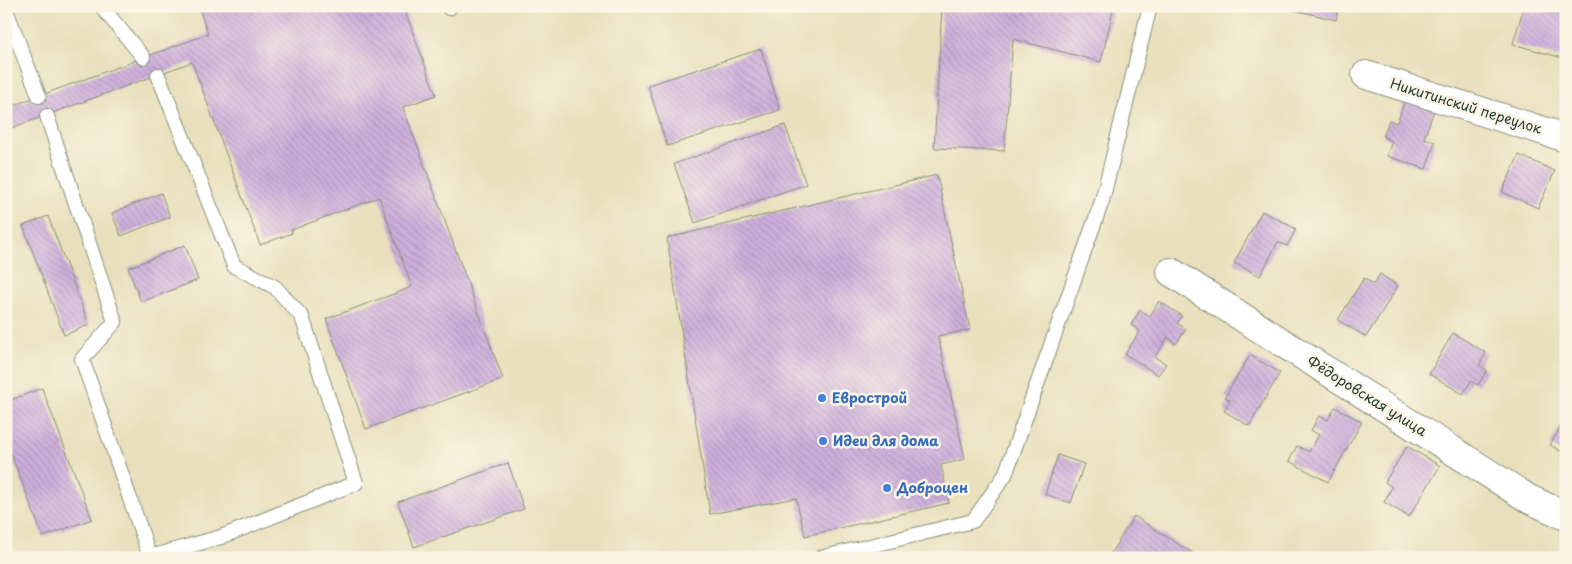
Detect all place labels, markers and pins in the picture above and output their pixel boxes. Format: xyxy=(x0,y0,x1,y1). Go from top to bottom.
place label: Еврострой xyxy=(832,387,907,408)
marker: Еврострой xyxy=(816,392,828,404)
place label: Идеи для дома xyxy=(833,430,939,451)
marker: Идеи для дома xyxy=(817,435,829,447)
place label: Доброцен xyxy=(896,477,968,498)
marker: Доброцен xyxy=(881,482,893,494)

